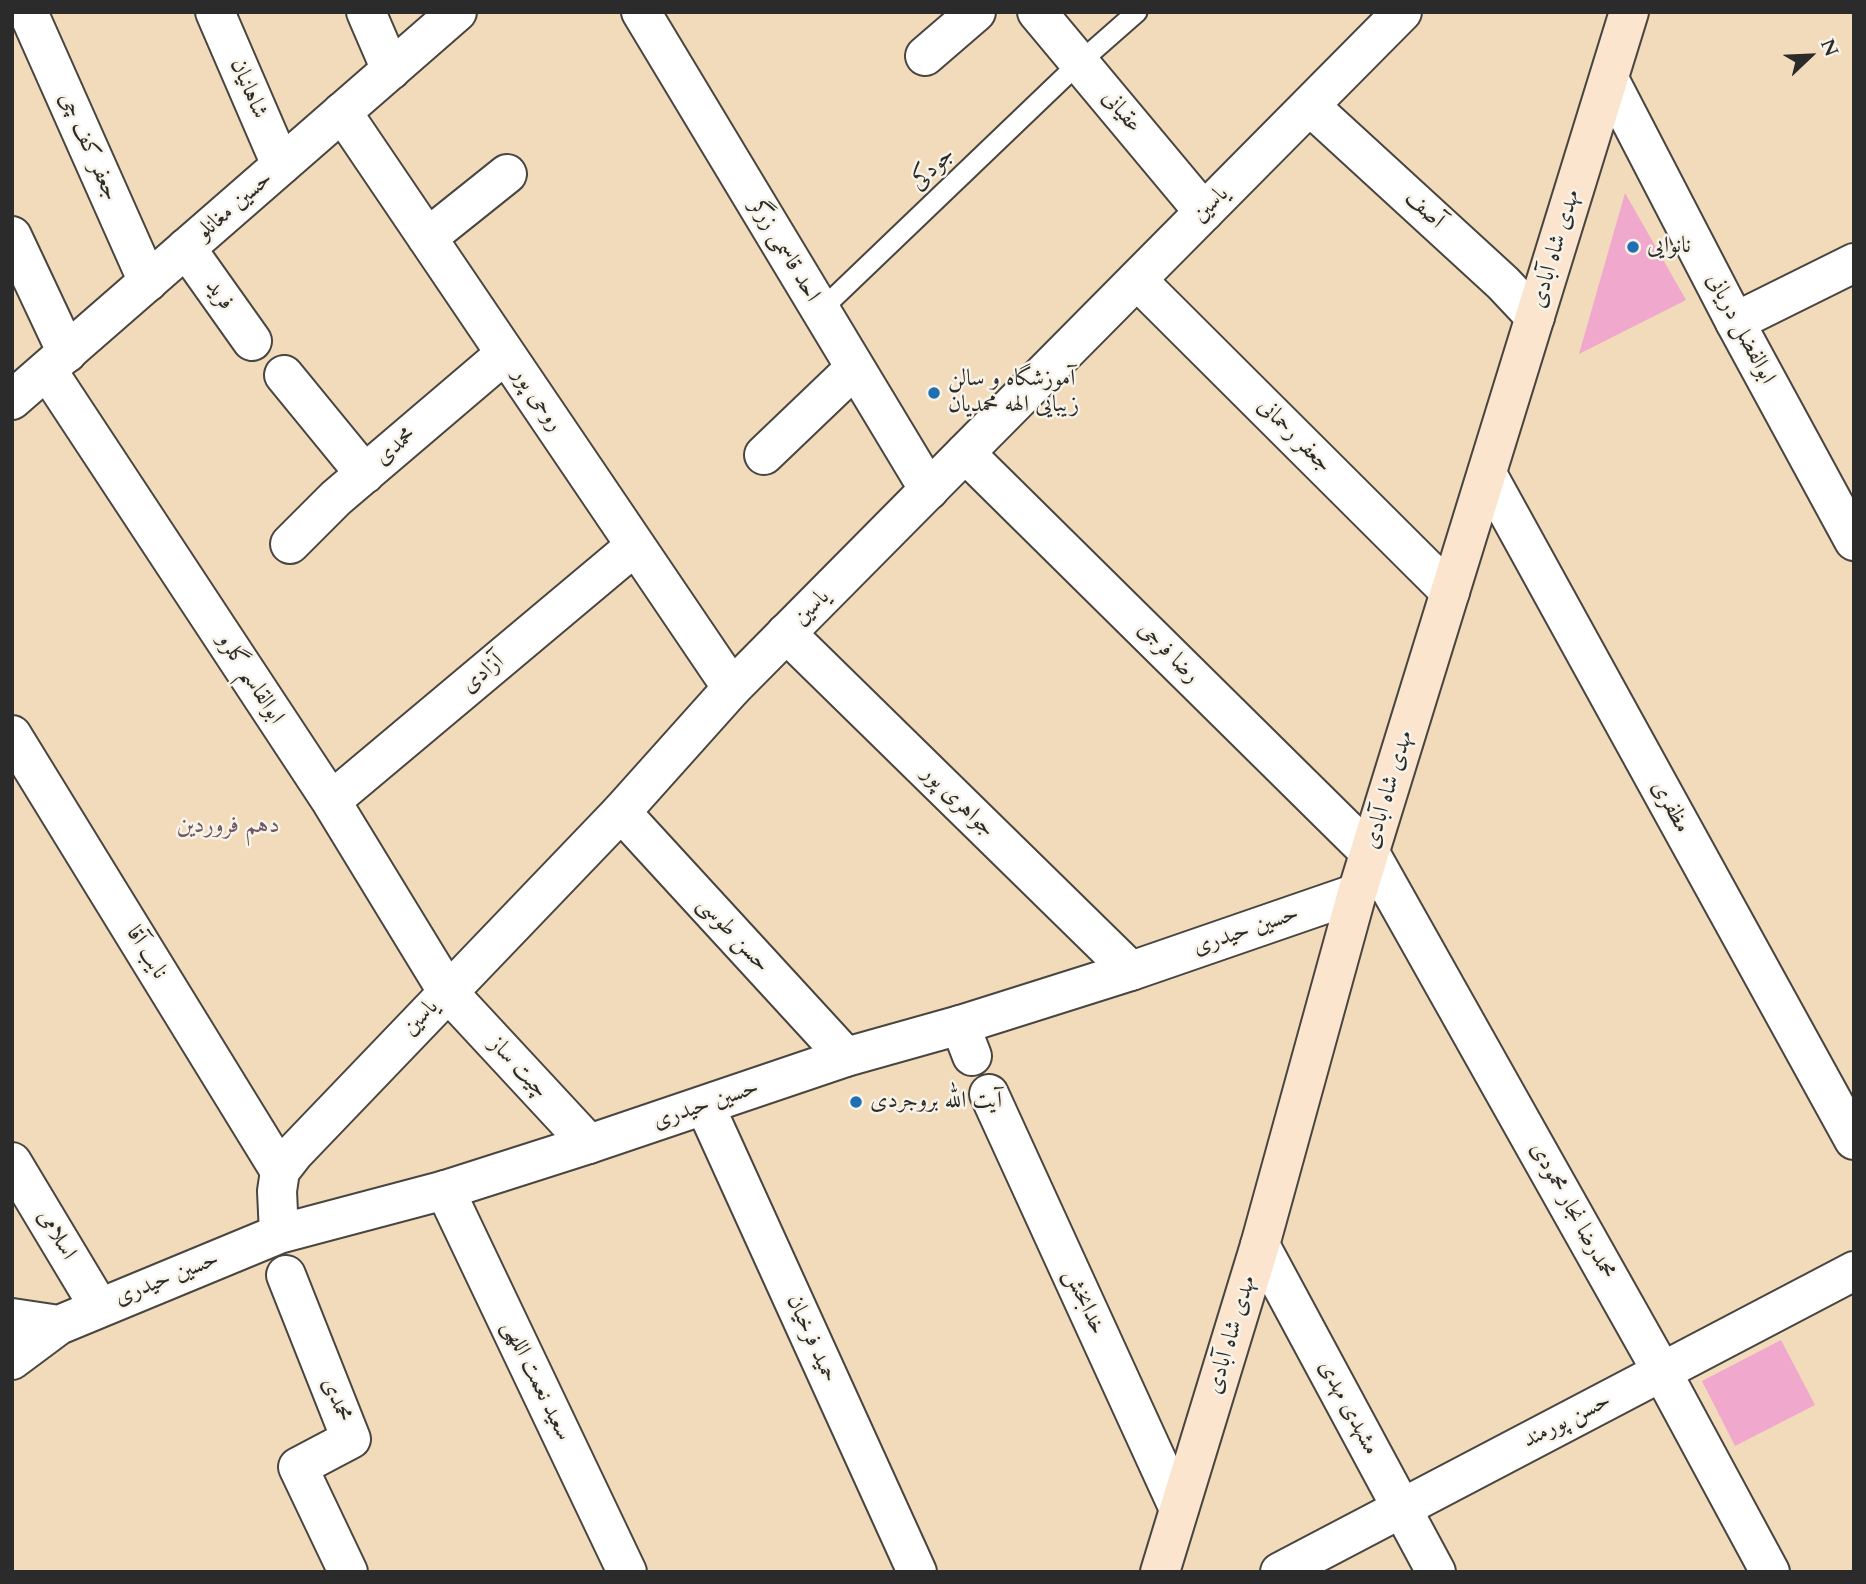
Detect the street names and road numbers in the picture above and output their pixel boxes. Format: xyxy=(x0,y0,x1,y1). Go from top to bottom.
street label: شاهانیان xyxy=(223,55,273,123)
street label: عقیانی xyxy=(1095,85,1147,139)
street label: جعفر کف چی xyxy=(52,88,124,206)
street label: جودکی xyxy=(905,141,961,197)
street label: حسین مغانلو xyxy=(191,165,279,247)
street label: یاسین xyxy=(1187,181,1235,229)
street label: آصف xyxy=(1398,185,1450,235)
street label: مهدی شاه آبادی xyxy=(1525,187,1587,311)
street label: احد قاسمی زرگر xyxy=(743,195,825,307)
street label: ابوالفضل دریانی xyxy=(1699,269,1781,389)
street label: فرید xyxy=(199,274,239,316)
street label: روحی پور xyxy=(506,363,568,437)
street label: جعفر رحمانی xyxy=(1251,393,1337,479)
street label: محمدی xyxy=(370,422,422,472)
street label: یاسین xyxy=(788,584,836,632)
street label: رضا فرجی xyxy=(1131,616,1205,690)
street label: ابوالقاسم گلرو xyxy=(211,629,289,729)
street label: آزادی xyxy=(456,648,510,700)
street label: مهدی شاه آبادی xyxy=(1358,728,1420,852)
street label: جواهری پور xyxy=(916,760,1000,844)
street label: مظفری xyxy=(1644,776,1696,838)
street label: حسن طوسی xyxy=(691,891,775,979)
street label: حسین حیدری xyxy=(1189,900,1303,962)
street label: نایب آقا xyxy=(119,921,173,985)
street label: یاسین xyxy=(397,994,445,1042)
street label: چیت ساز xyxy=(482,1031,554,1105)
street label: حسین حیدری xyxy=(649,1074,763,1136)
street label: محمدرضا نجار محمودی xyxy=(1523,1138,1621,1284)
street label: اسلامی xyxy=(30,1205,82,1265)
street label: حسین حیدری xyxy=(111,1246,223,1312)
street label: خدابخش xyxy=(1057,1265,1111,1339)
street label: مهدی شاه آبادی xyxy=(1201,1273,1263,1397)
street label: حمید فرخیان xyxy=(779,1291,843,1387)
street label: سعید نعمت اللهی xyxy=(495,1316,577,1446)
street label: مشهدی مهدی xyxy=(1312,1356,1384,1460)
street label: محمدی xyxy=(315,1374,357,1426)
street label: حسن پورمند xyxy=(1518,1387,1616,1455)

